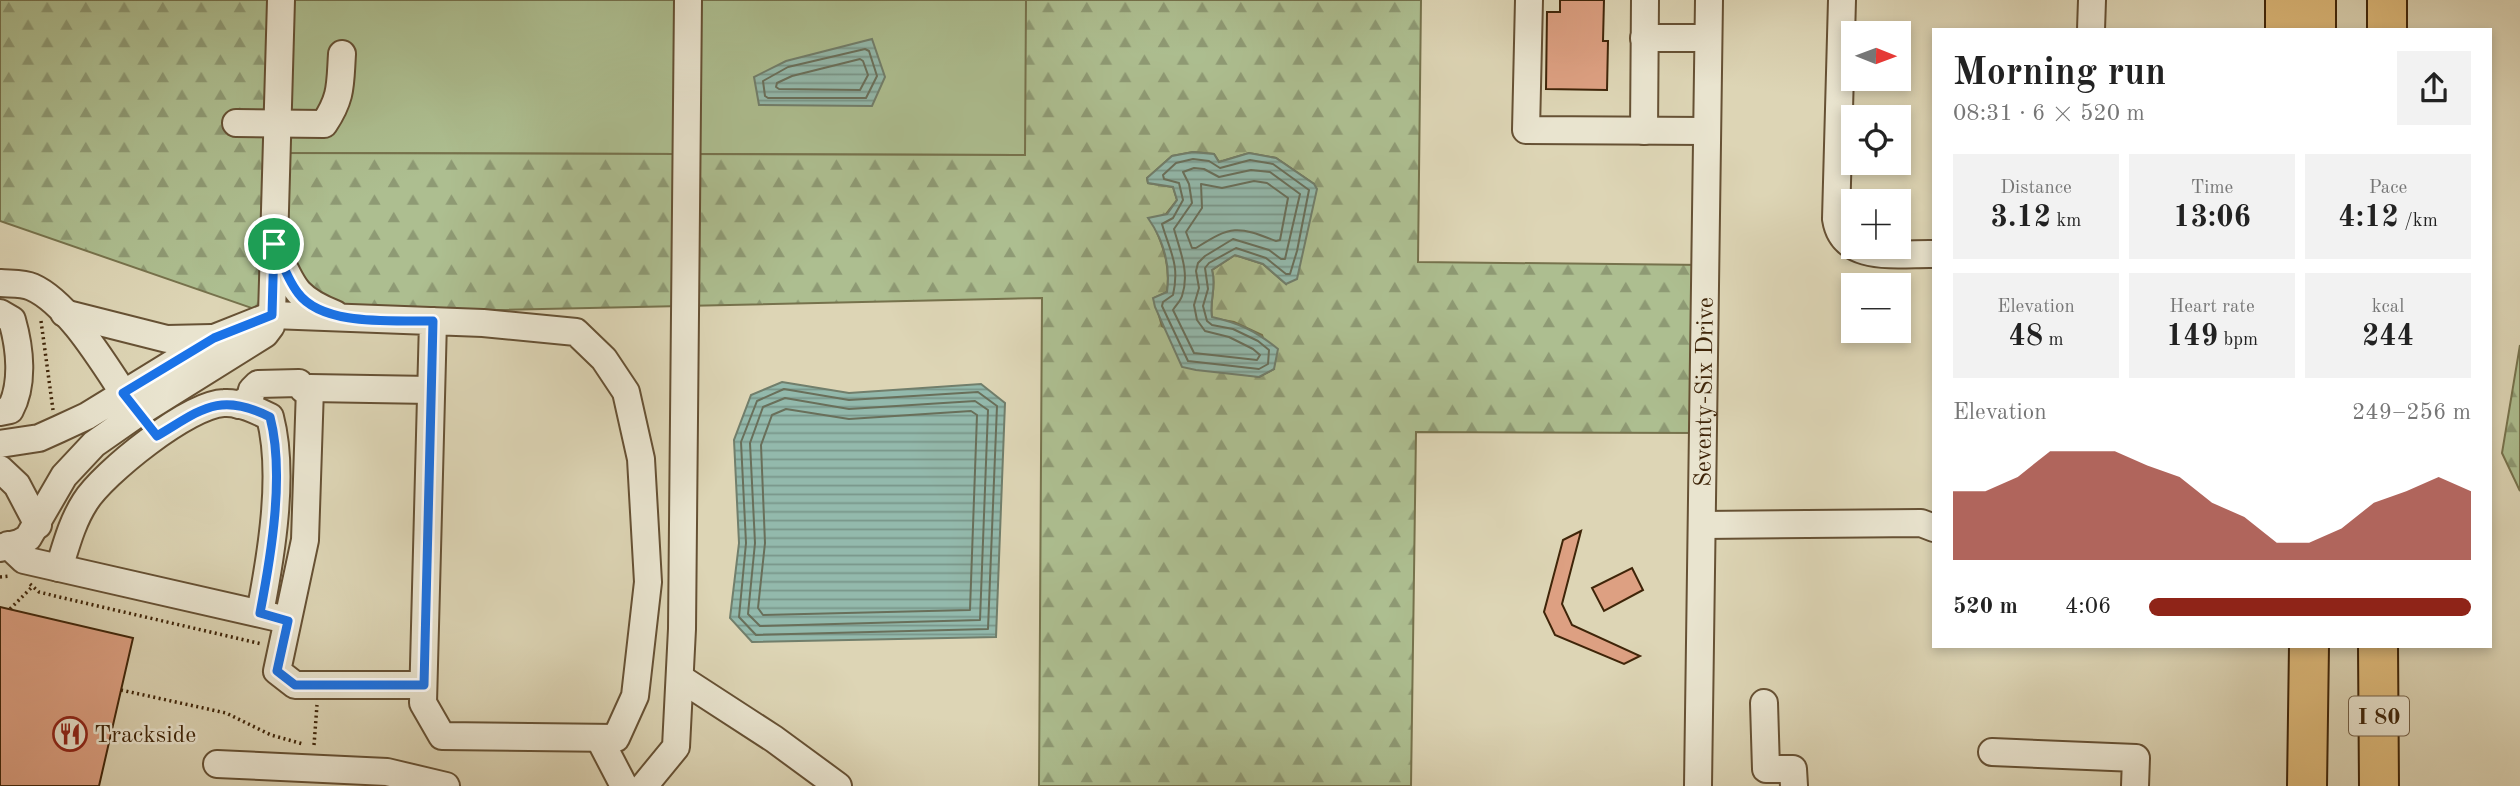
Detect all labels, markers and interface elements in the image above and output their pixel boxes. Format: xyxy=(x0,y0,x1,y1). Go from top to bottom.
north arrow xyxy=(1841,21,1911,91)
map controls xyxy=(1841,21,1911,343)
button: share xyxy=(2397,51,2471,125)
text: Morning run xyxy=(1953,55,2166,93)
text: 08:31 · 6 × 520 m xyxy=(1953,102,2145,125)
button: locate xyxy=(1841,105,1911,175)
text: Distance xyxy=(2000,179,2072,198)
text: Time xyxy=(2191,179,2233,198)
text: Pace xyxy=(2369,179,2407,198)
button: + xyxy=(1841,189,1911,259)
text: 3.12 xyxy=(1991,203,2051,233)
text: 13:06 xyxy=(2173,203,2251,233)
text: 4:12 xyxy=(2338,203,2399,233)
text: km xyxy=(2051,212,2081,231)
text: /km xyxy=(2399,212,2438,231)
pin xyxy=(244,214,304,274)
icon: arrive xyxy=(255,225,293,263)
button: − xyxy=(1841,273,1911,343)
street label: Seventy-Six Drive xyxy=(1692,297,1719,487)
text: Elevation xyxy=(1997,298,2075,317)
text: Heart rate xyxy=(2169,298,2255,317)
text: kcal xyxy=(2372,298,2404,317)
text: 48 xyxy=(2008,322,2043,352)
text: 149 xyxy=(2166,322,2218,352)
text: 244 xyxy=(2362,322,2414,352)
text: m xyxy=(2043,331,2064,350)
text: bpm xyxy=(2218,331,2258,350)
text: Elevation xyxy=(1953,401,2047,424)
text: 249–256 m xyxy=(2352,401,2471,424)
text: 520 m xyxy=(1953,595,2018,618)
text: 4:06 xyxy=(2065,595,2111,618)
road number: I 80 xyxy=(2349,696,2409,736)
restaurant icon: Trackside xyxy=(51,715,89,753)
place label: Trackside xyxy=(94,724,196,748)

